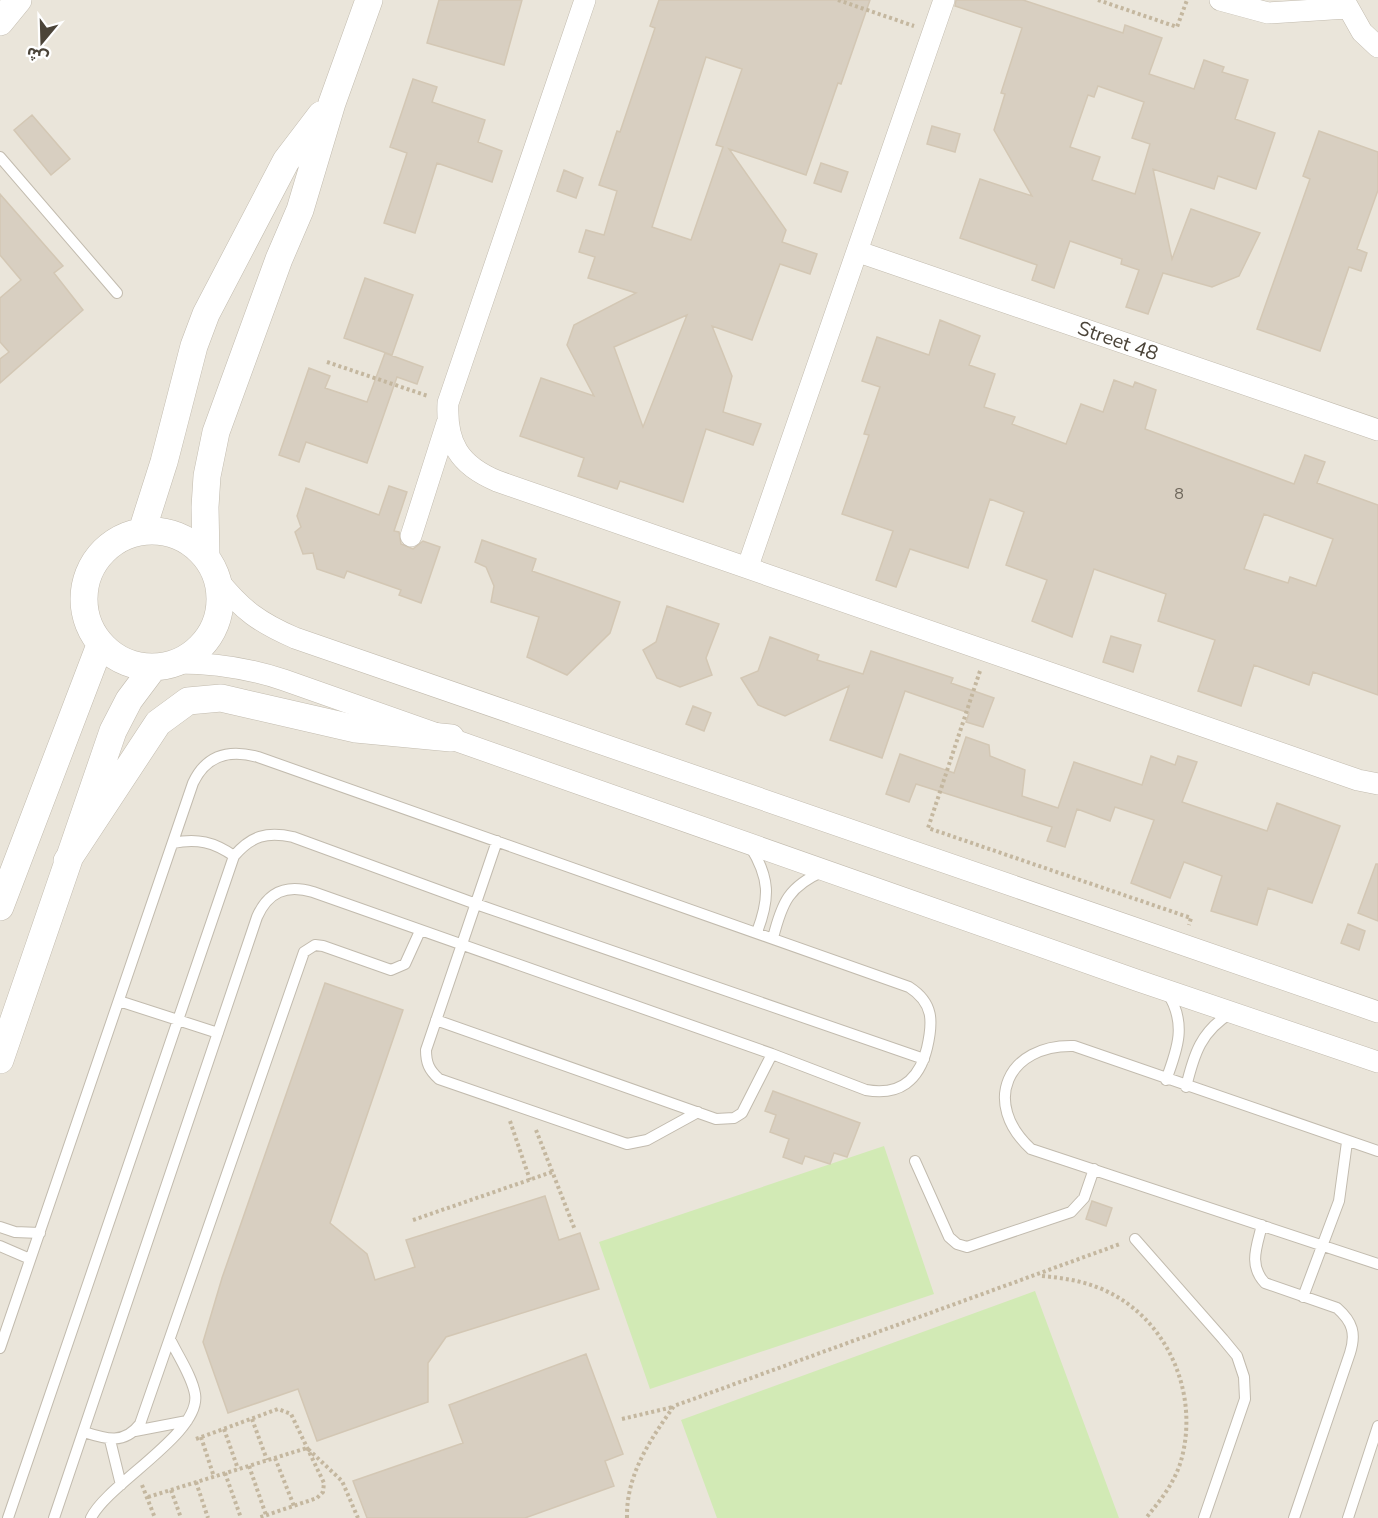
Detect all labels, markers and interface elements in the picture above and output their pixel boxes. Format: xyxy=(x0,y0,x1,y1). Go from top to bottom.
north arrow xyxy=(12,12,72,72)
text: ش xyxy=(23,41,51,69)
street label: Street 48 xyxy=(1074,315,1162,367)
house number: 8 xyxy=(1174,483,1184,505)

